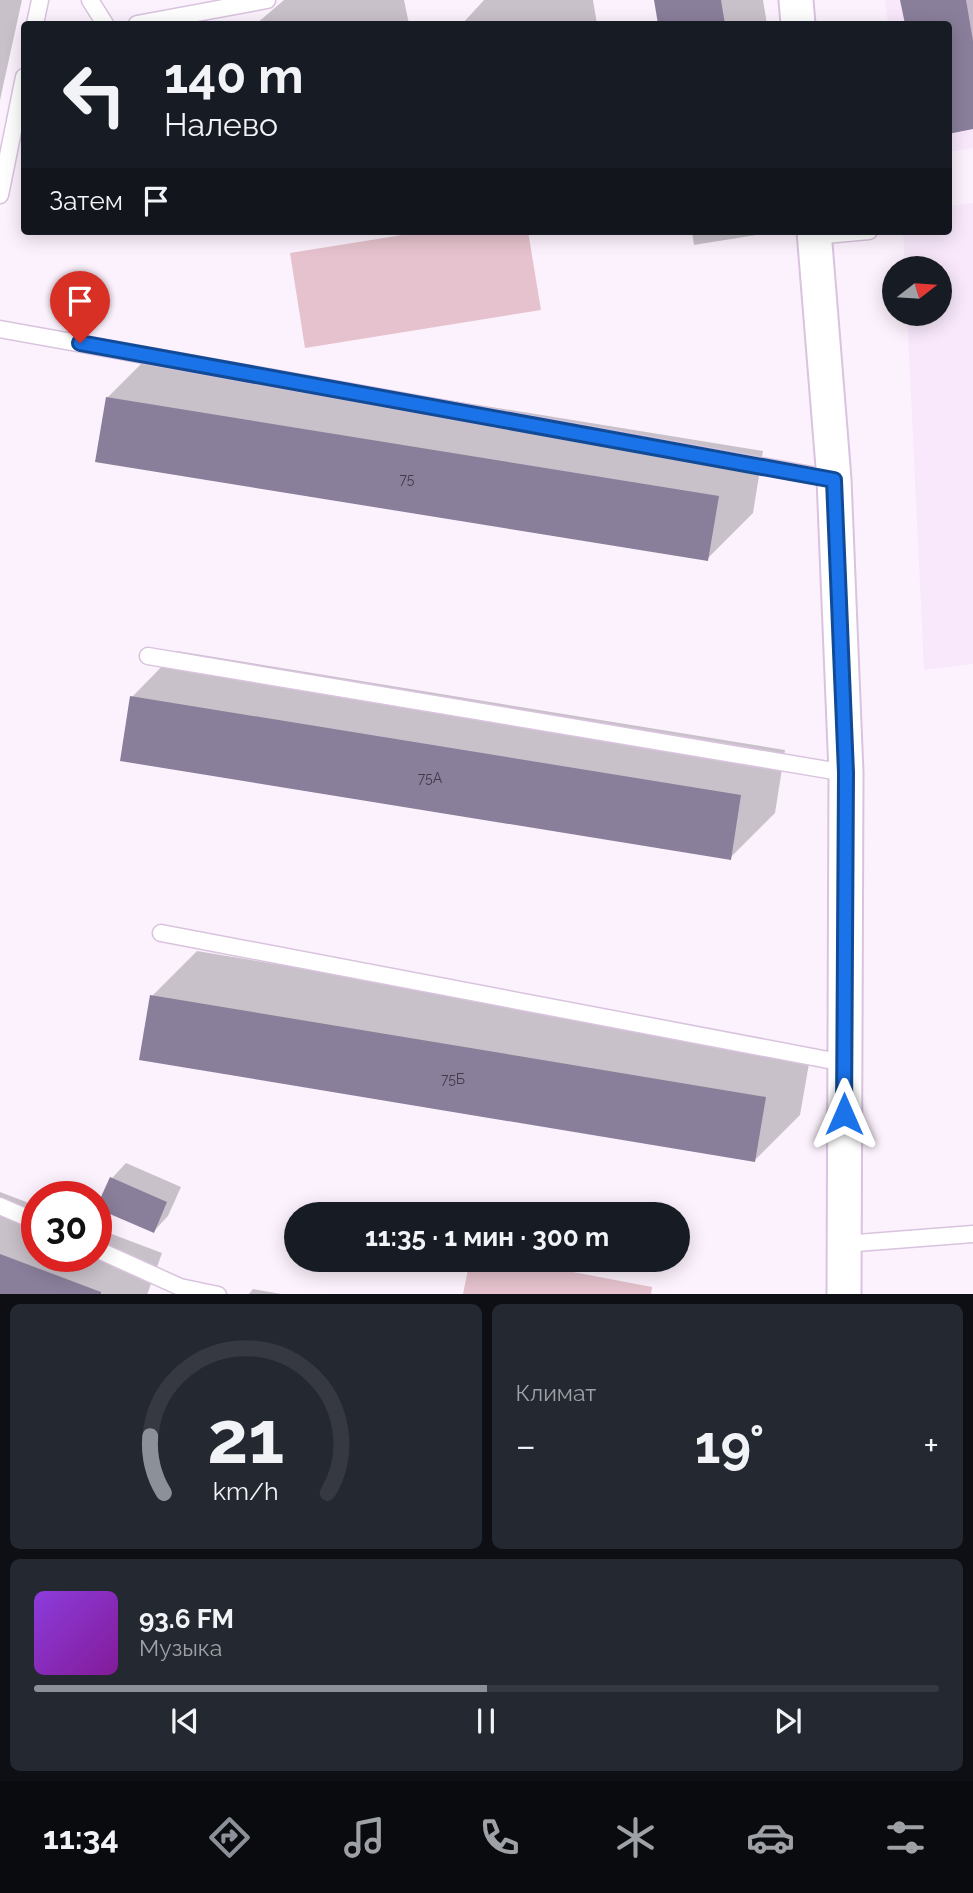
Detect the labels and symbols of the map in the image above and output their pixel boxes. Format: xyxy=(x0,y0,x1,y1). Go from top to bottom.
north arrow xyxy=(882,256,952,326)
pin xyxy=(50,271,110,343)
house number: 75 xyxy=(400,471,415,487)
house number: 75А xyxy=(418,770,443,786)
house number: 75Б xyxy=(441,1071,465,1087)
position arrow xyxy=(807,1077,881,1151)
speed limit sign: 30 xyxy=(21,1181,112,1272)

